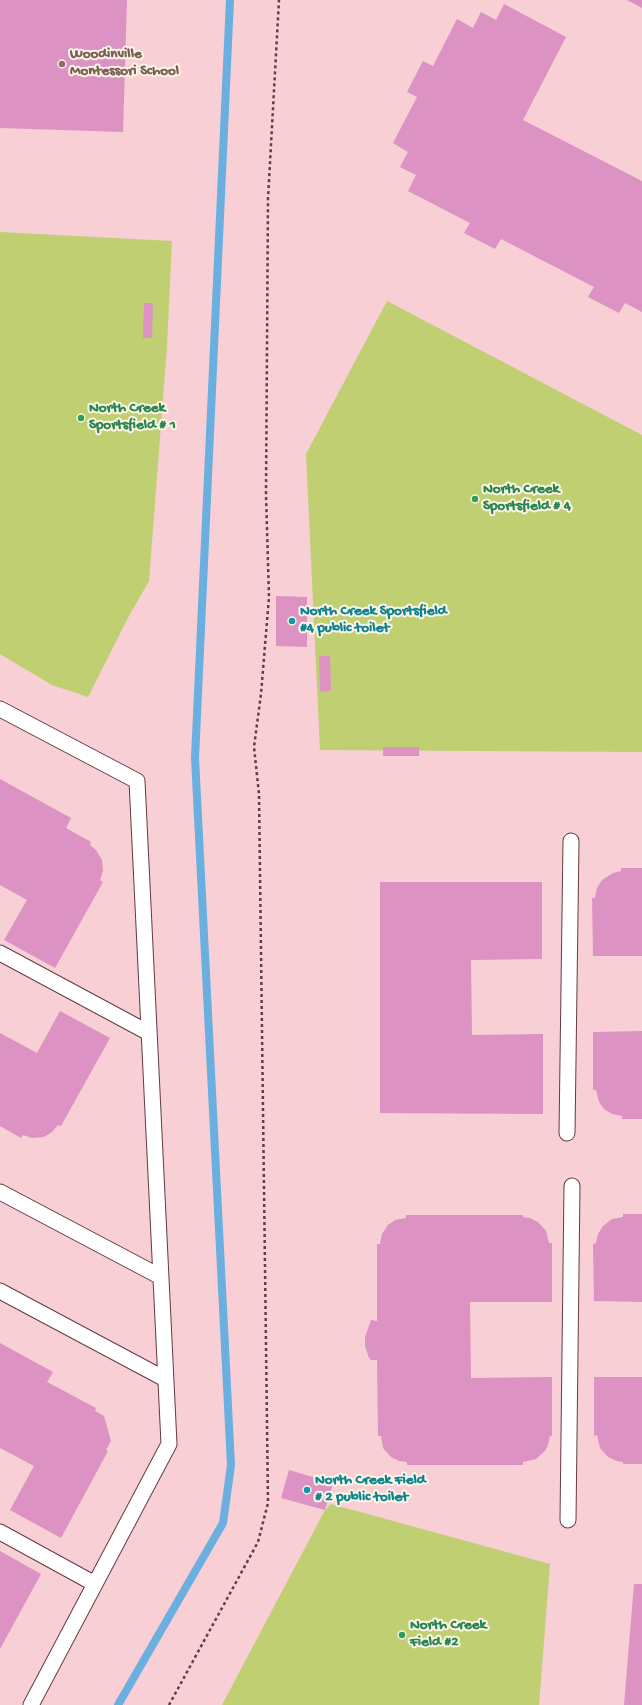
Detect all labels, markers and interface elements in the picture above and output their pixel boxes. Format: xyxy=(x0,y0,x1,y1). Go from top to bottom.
place label: Woodinville Montessori School xyxy=(70,46,179,81)
marker: Woodinville Montessori School xyxy=(57,59,67,69)
place label: North Creek Sportsfield # 1 xyxy=(89,400,176,435)
marker: North Creek Sportsfield # 1 xyxy=(76,413,86,423)
place label: North Creek Sportsfield # 4 xyxy=(483,481,571,516)
marker: North Creek Sportsfield # 4 xyxy=(470,494,480,504)
place label: North Creek Sportsfield #4 public toilet xyxy=(300,603,447,638)
marker: North Creek Sportsfield #4 public toilet xyxy=(287,616,297,626)
place label: North Creek Field # 2 public toilet xyxy=(315,1472,426,1507)
marker: North Creek Field # 2 public toilet xyxy=(302,1485,312,1495)
place label: North Creek Field #2 xyxy=(410,1617,486,1652)
marker: North Creek Field #2 xyxy=(397,1630,407,1640)

